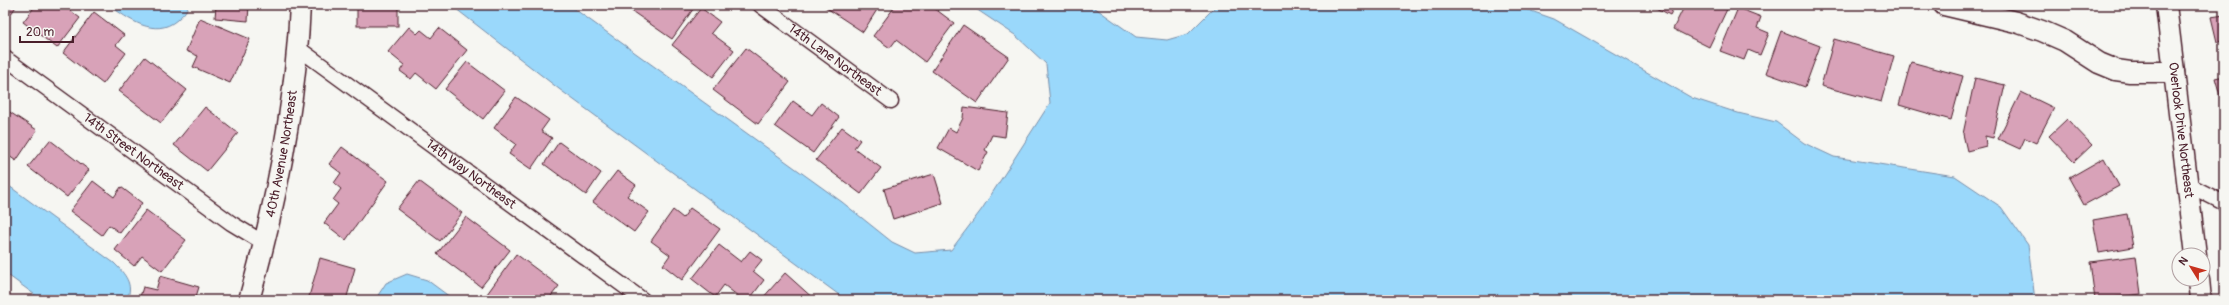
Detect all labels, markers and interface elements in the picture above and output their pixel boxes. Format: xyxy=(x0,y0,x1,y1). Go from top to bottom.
scale bar xyxy=(20,18,73,44)
street label: 14th Lane Northeast xyxy=(785,20,885,100)
text: 20 m xyxy=(26,25,55,40)
street label: Overlook Drive Northeast xyxy=(2165,61,2197,200)
street label: 40th Avenue Northeast xyxy=(262,89,301,219)
street label: 14th Street Northeast xyxy=(80,110,187,194)
street label: 14th Way Northeast xyxy=(423,136,520,213)
north arrow xyxy=(2171,247,2211,287)
text: N xyxy=(2176,254,2191,268)

